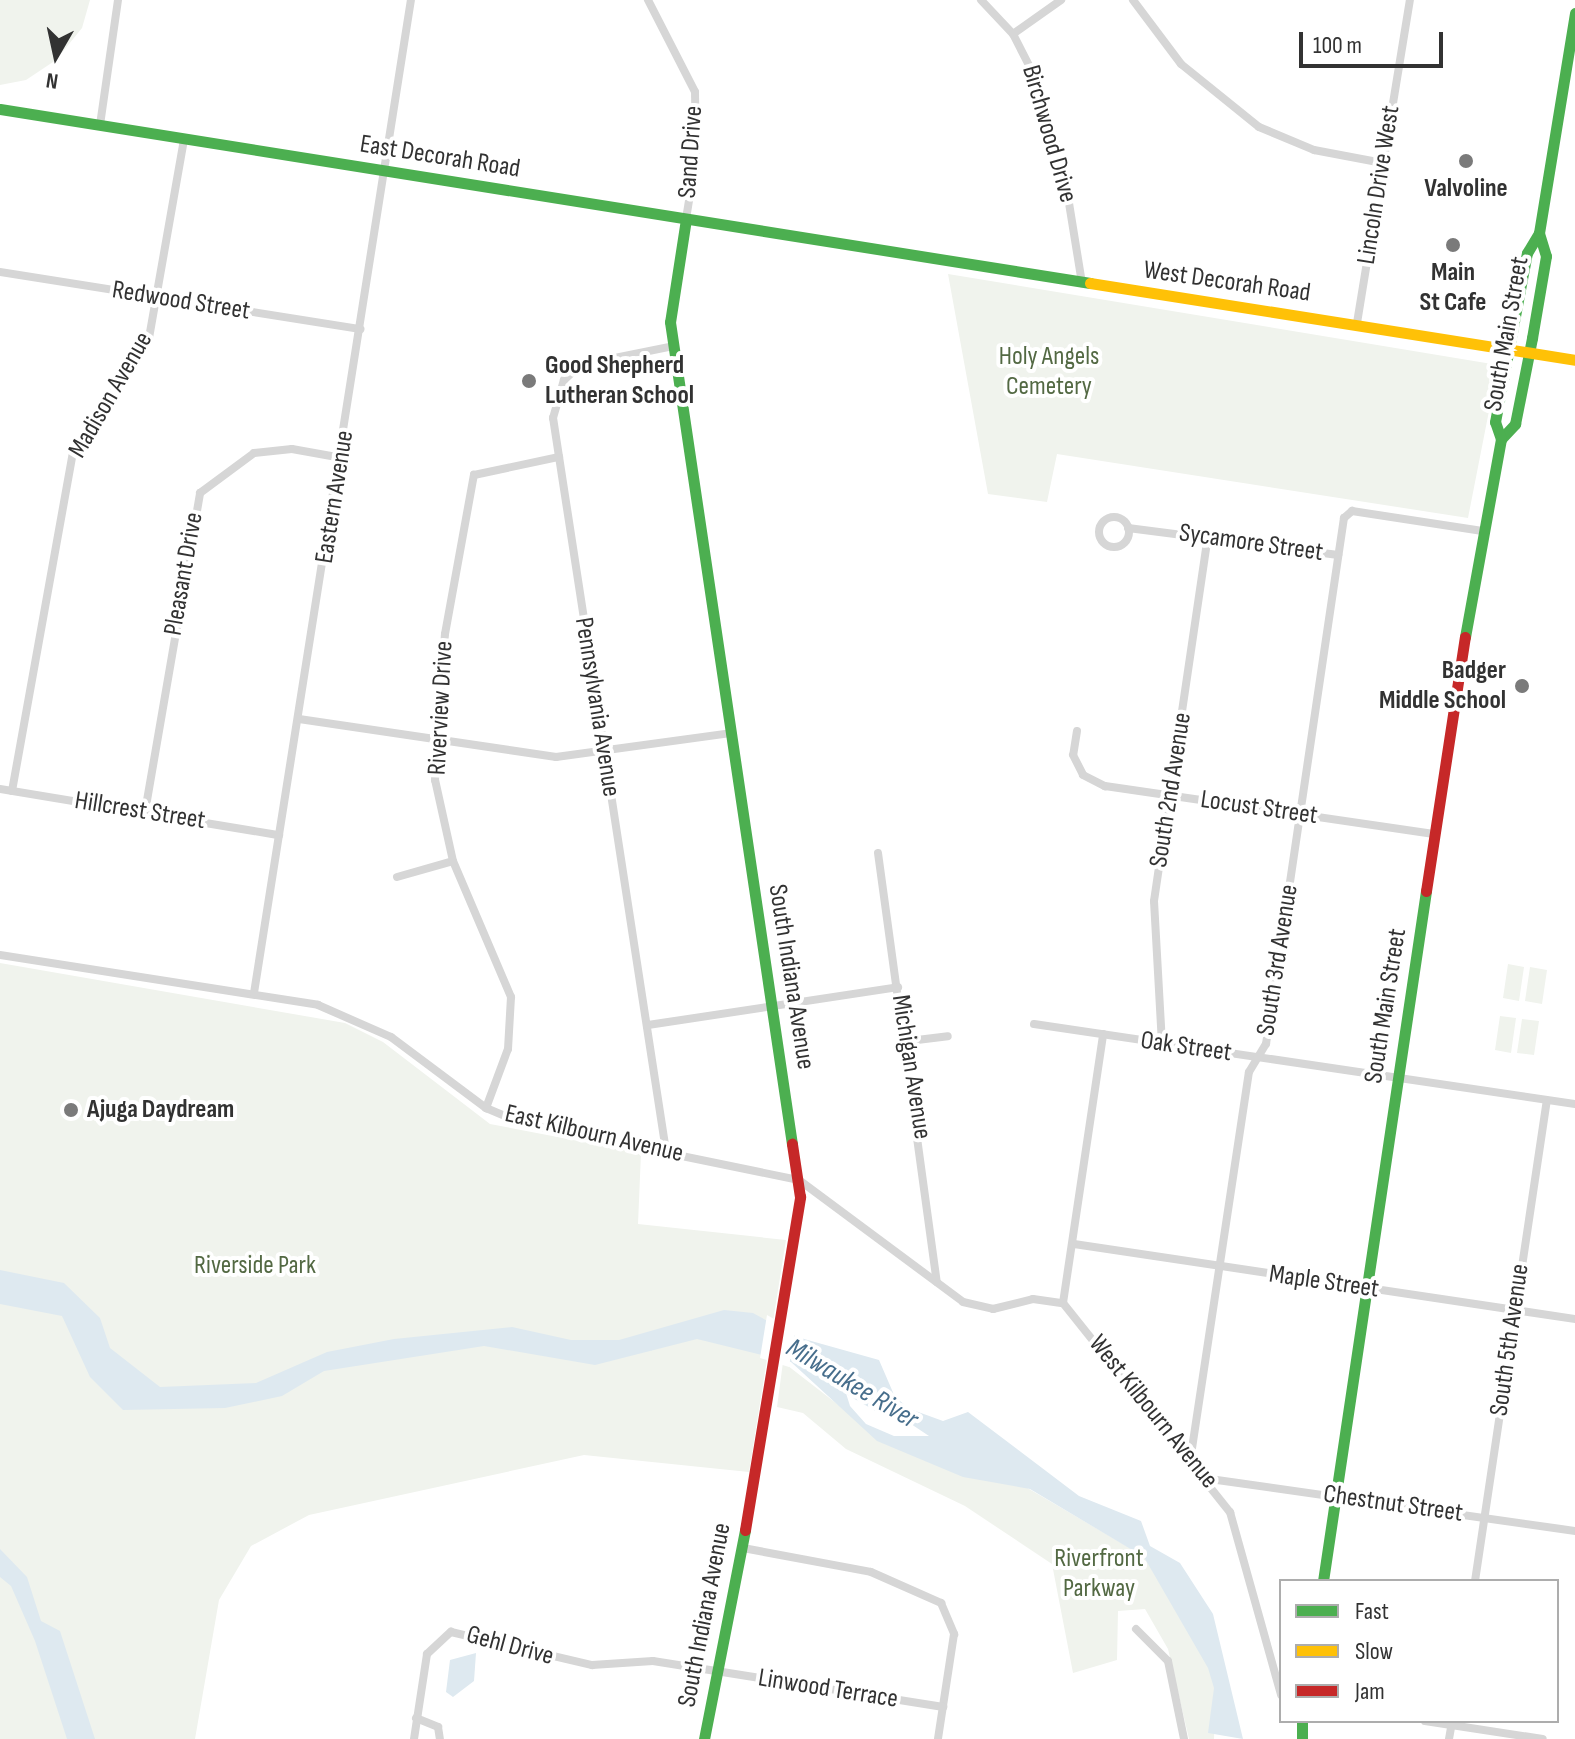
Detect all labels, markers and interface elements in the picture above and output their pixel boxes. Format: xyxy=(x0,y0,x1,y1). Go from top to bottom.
north arrow xyxy=(16,16,96,96)
scale bar xyxy=(1303,16,1447,66)
text: 100 m xyxy=(1313,31,1362,60)
street label: Birchwood Drive xyxy=(1015,62,1083,206)
text: N xyxy=(44,66,60,94)
street label: Lincoln Drive West xyxy=(1351,103,1407,267)
street label: Sand Drive xyxy=(672,105,710,199)
street label: East Decorah Road xyxy=(358,129,522,185)
marker: Valvoline xyxy=(1457,152,1475,170)
place label: Valvoline xyxy=(1424,173,1508,205)
marker: Main St Cafe xyxy=(1444,236,1462,254)
street label: South Main Street xyxy=(1478,254,1536,414)
street label: West Decorah Road xyxy=(1141,255,1313,309)
place label: Main St Cafe xyxy=(1420,257,1486,318)
street label: Redwood Street xyxy=(110,275,252,327)
street label: Madison Avenue xyxy=(62,327,160,463)
park label: Holy Angels Cemetery xyxy=(999,341,1099,402)
place label: Good Shepherd Lutheran School xyxy=(545,350,694,412)
marker: Good Shepherd Lutheran School xyxy=(520,372,538,390)
street label: Eastern Avenue xyxy=(309,428,361,566)
street label: Pleasant Drive xyxy=(158,510,210,638)
street label: Sycamore Street xyxy=(1177,517,1325,569)
street label: Pennsylvania Avenue xyxy=(567,615,627,799)
street label: Riverview Drive xyxy=(422,640,460,776)
place label: Badger Middle School xyxy=(1379,655,1506,716)
marker: Badger Middle School xyxy=(1513,677,1531,695)
street label: South 2nd Avenue xyxy=(1143,710,1199,870)
street label: Locust Street xyxy=(1199,784,1319,832)
street label: Hillcrest Street xyxy=(73,785,207,837)
street label: South Indiana Avenue xyxy=(761,882,821,1072)
street label: South 3rd Avenue xyxy=(1251,882,1305,1038)
street label: South Main Street xyxy=(1358,926,1414,1086)
street label: Michigan Avenue xyxy=(884,993,938,1141)
street label: Oak Street xyxy=(1139,1025,1233,1069)
place label: Ajuga Daydream xyxy=(87,1094,234,1126)
street label: East Kilbourn Avenue xyxy=(502,1098,686,1170)
marker: Ajuga Daydream xyxy=(62,1101,80,1119)
park label: Riverside Park xyxy=(194,1250,316,1282)
street label: Maple Street xyxy=(1267,1259,1381,1305)
street label: South 5th Avenue xyxy=(1484,1262,1536,1418)
street label: West Kilbourn Avenue xyxy=(1082,1329,1224,1495)
water label: Milwaukee River xyxy=(780,1332,924,1436)
street label: Chestnut Street xyxy=(1321,1479,1465,1529)
street label: South Indiana Avenue xyxy=(672,1520,738,1710)
park label: Riverfront Parkway xyxy=(1054,1543,1144,1604)
legend xyxy=(1279,1579,1559,1723)
text: Fast xyxy=(1355,1597,1389,1626)
street label: Gehl Drive xyxy=(463,1619,557,1673)
text: Slow xyxy=(1355,1637,1393,1666)
street label: Linwood Terrace xyxy=(756,1663,900,1715)
text: Jam xyxy=(1355,1677,1385,1706)

